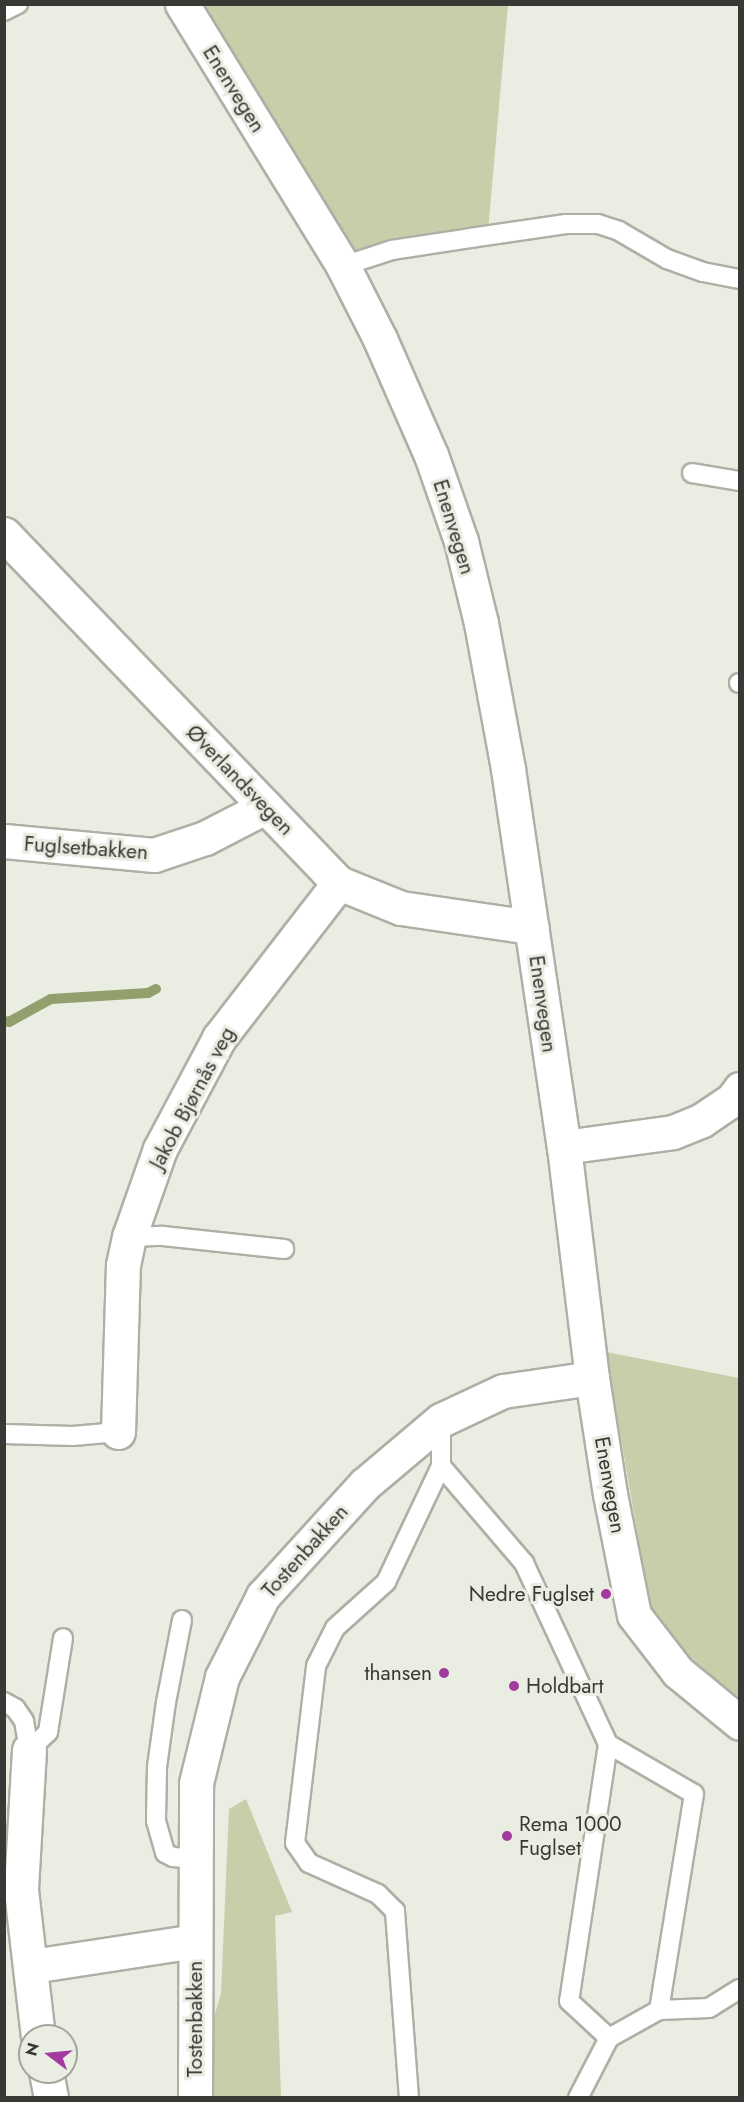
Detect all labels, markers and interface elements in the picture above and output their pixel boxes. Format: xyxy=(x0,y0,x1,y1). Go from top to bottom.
street label: Enenvegen xyxy=(197,41,271,137)
street label: Enenvegen xyxy=(428,477,480,577)
street label: Øverlandsvegen xyxy=(181,720,299,840)
street label: Fuglsetbakken xyxy=(23,831,149,865)
street label: Enenvegen xyxy=(524,954,562,1054)
street label: Jakob Bjørnås veg xyxy=(144,1023,240,1173)
street label: Enenvegen xyxy=(589,1435,631,1535)
street label: Tostenbakken xyxy=(257,1499,353,1603)
place label: Nedre Fuglset xyxy=(469,1581,594,1607)
marker: Nedre Fuglset xyxy=(599,1587,613,1601)
place label: thansen xyxy=(365,1660,432,1686)
marker: thansen xyxy=(437,1666,451,1680)
place label: Holdbart xyxy=(526,1673,604,1699)
marker: Holdbart xyxy=(507,1679,521,1693)
place label: Rema 1000 Fuglset xyxy=(519,1811,622,1861)
marker: Rema 1000 Fuglset xyxy=(500,1829,514,1843)
street label: Tostenbakken xyxy=(182,1961,208,2077)
north arrow xyxy=(18,2024,78,2084)
text: N xyxy=(19,2040,45,2059)

